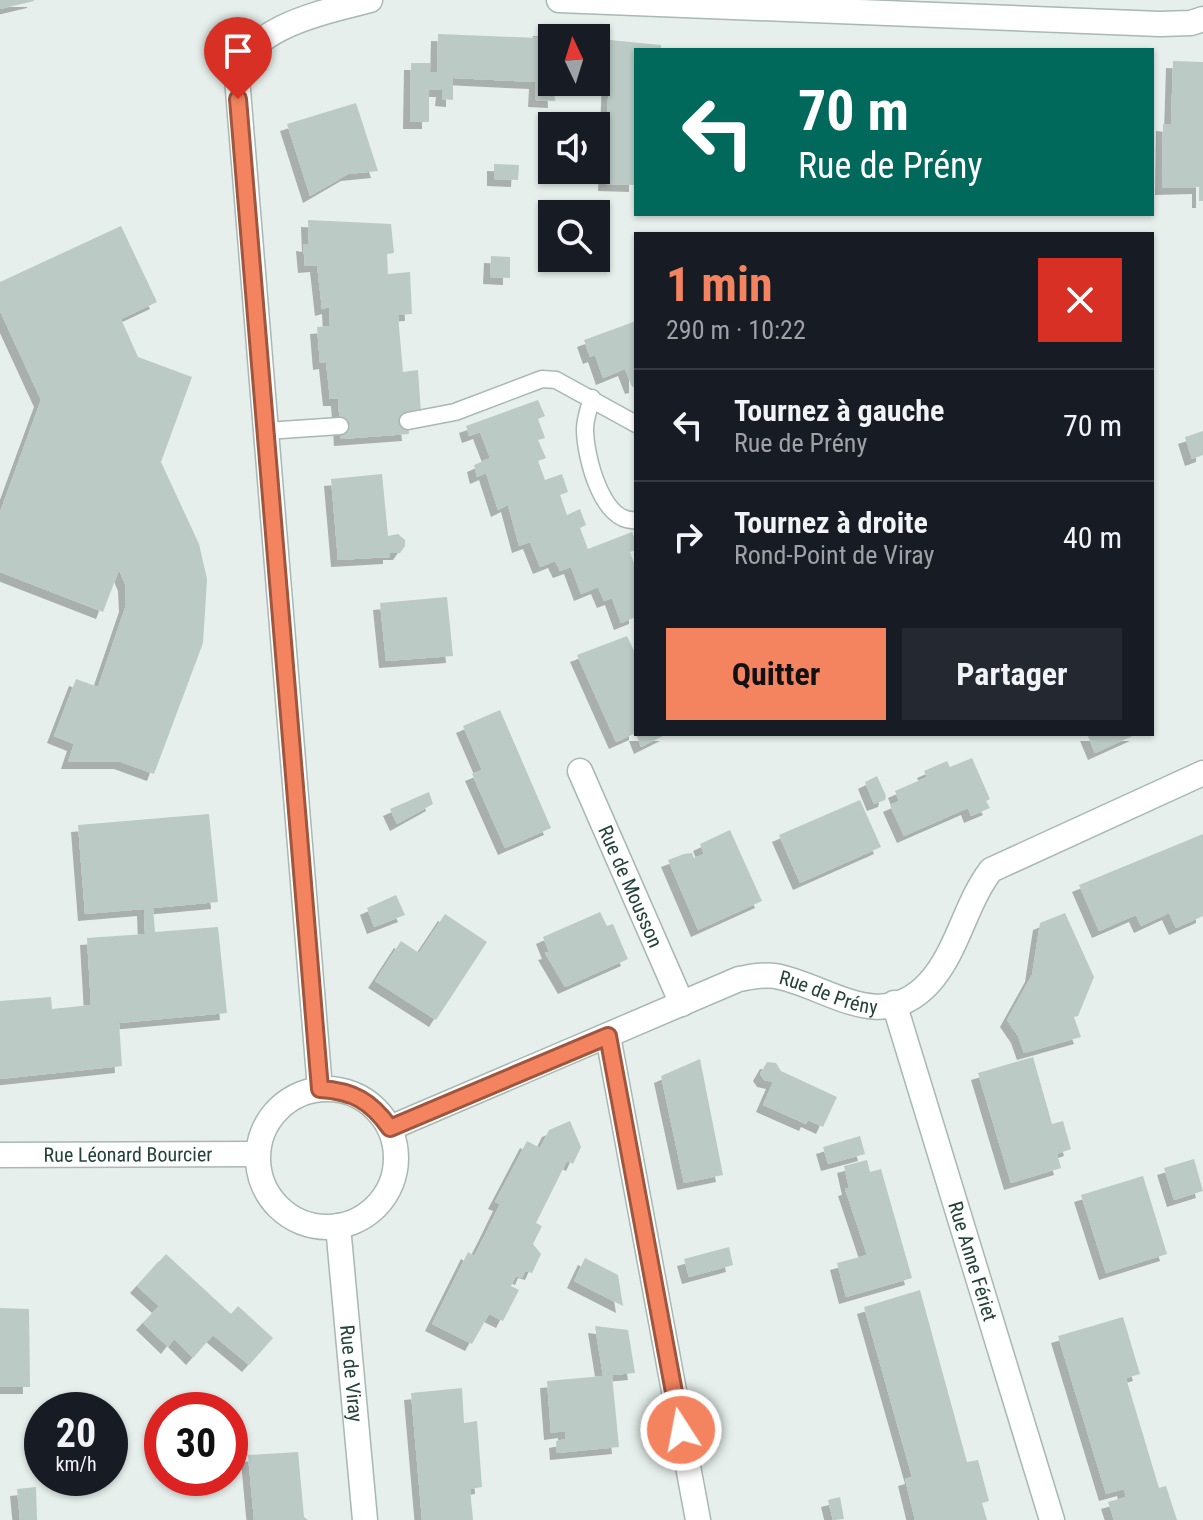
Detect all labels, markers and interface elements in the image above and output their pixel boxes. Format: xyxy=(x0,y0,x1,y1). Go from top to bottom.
pin xyxy=(204,17,272,99)
north arrow xyxy=(538,24,610,96)
map controls xyxy=(538,24,610,272)
icon: arrive xyxy=(216,29,260,73)
text: 70 m xyxy=(798,78,909,144)
icon: left xyxy=(666,80,770,184)
button: sound xyxy=(538,112,610,184)
text: Rue de Prény xyxy=(798,145,983,187)
button: search xyxy=(538,200,610,272)
text: 1 min xyxy=(666,256,773,313)
button: close xyxy=(1038,258,1122,342)
text: 290 m · 10:22 xyxy=(666,315,806,345)
text: Tournez à gauche xyxy=(734,393,944,428)
icon: left xyxy=(666,403,710,447)
text: 70 m xyxy=(1063,408,1122,443)
text: Rue de Prény xyxy=(734,428,867,458)
text: Tournez à droite xyxy=(734,505,928,540)
icon: right xyxy=(666,515,710,559)
text: 40 m xyxy=(1063,520,1122,555)
text: Rond-Point de Viray xyxy=(734,540,934,570)
button: Quitter xyxy=(666,628,886,720)
button: Partager xyxy=(902,628,1122,720)
street label: Rue de Mousson xyxy=(593,822,668,951)
street label: Rue de Prény xyxy=(777,965,878,1019)
street label: Rue Léonard Bourcier xyxy=(44,1142,212,1167)
street label: Rue Anne Fériet xyxy=(943,1198,1003,1324)
street label: Rue de Viray xyxy=(335,1324,368,1423)
position arrow xyxy=(639,1388,723,1472)
speed limit sign: 30 xyxy=(144,1392,248,1496)
text: 20 xyxy=(56,1410,96,1457)
text: km/h xyxy=(55,1452,97,1476)

